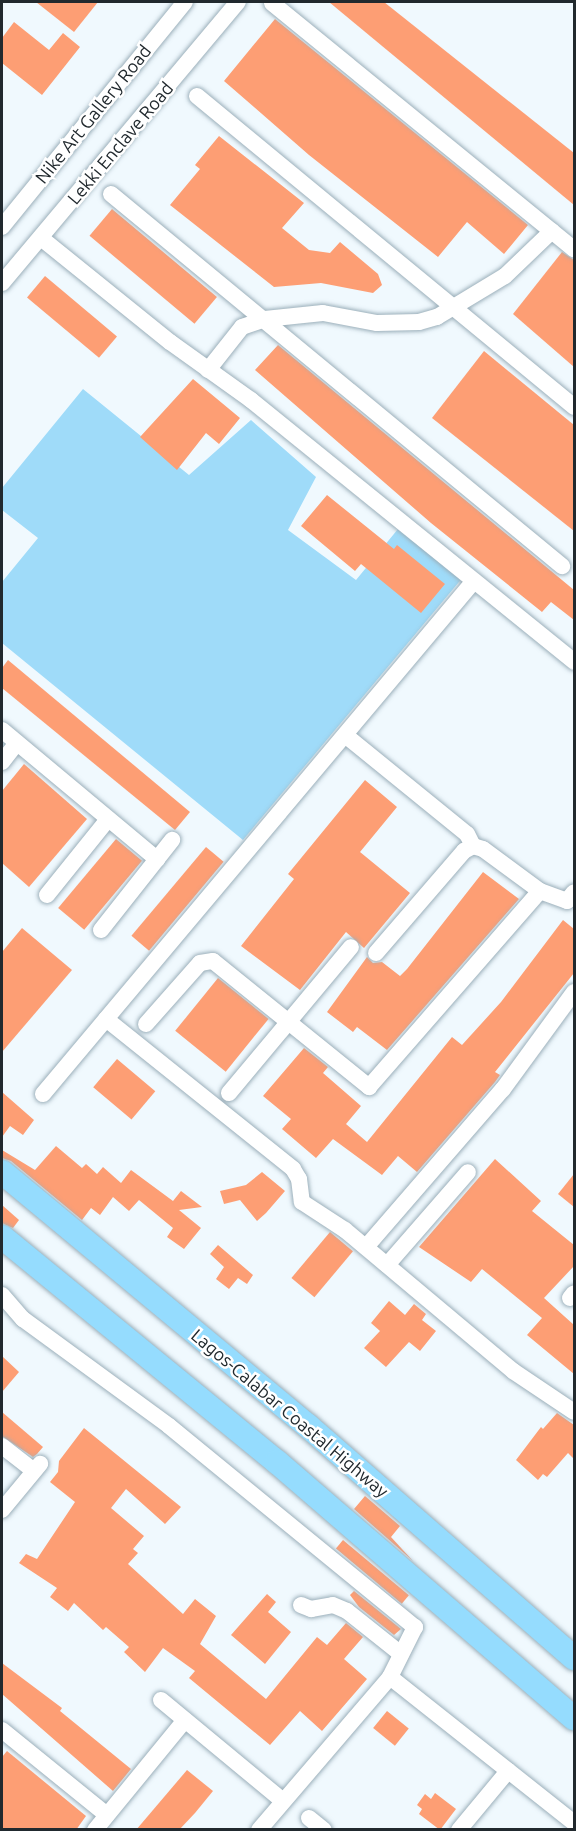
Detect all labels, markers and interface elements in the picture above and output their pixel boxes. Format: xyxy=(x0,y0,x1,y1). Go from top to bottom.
street label: Nike Art Gallery Road xyxy=(31,40,155,188)
street label: Lekki Enclave Road xyxy=(63,78,177,208)
street label: Lagos-Calabar Coastal Highway xyxy=(187,1324,393,1502)

